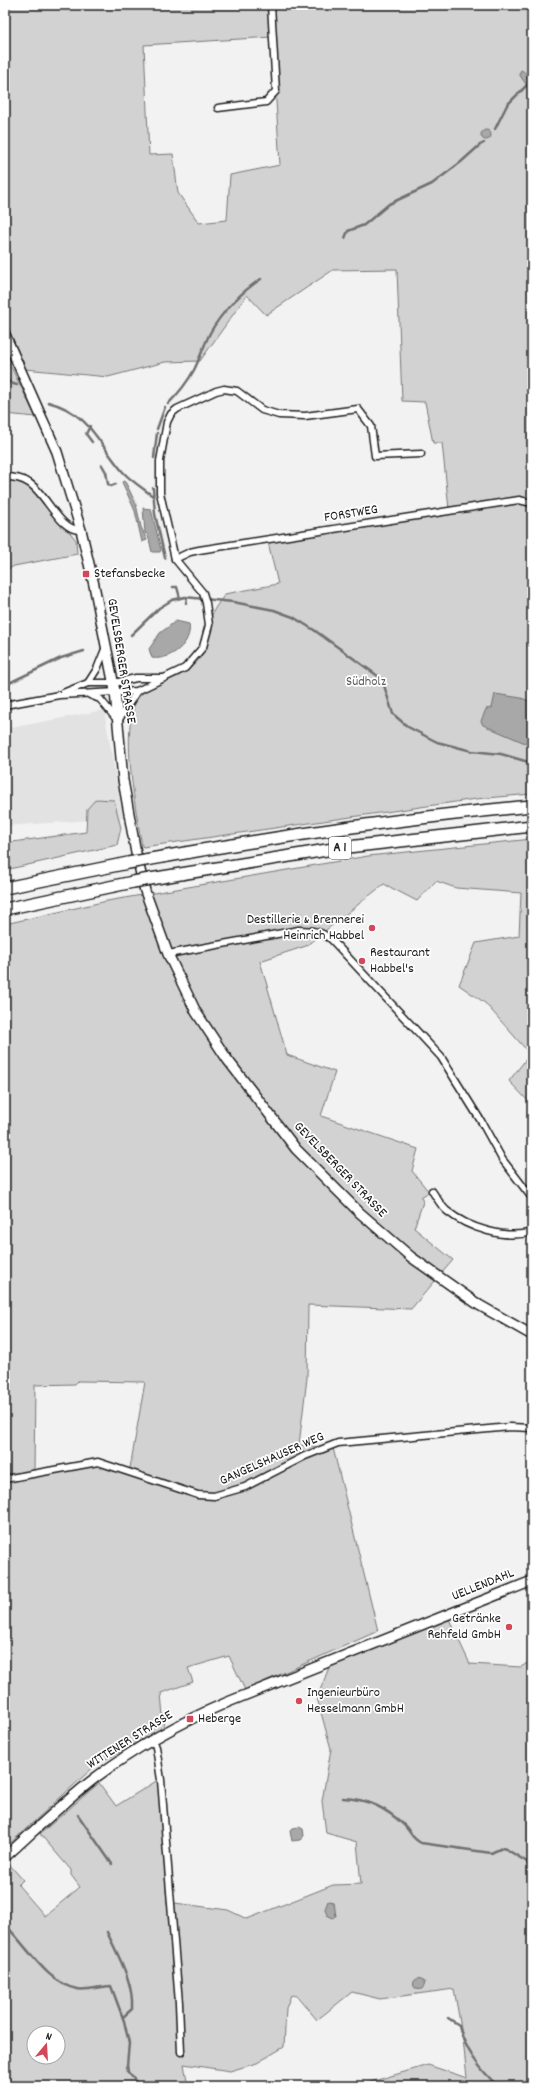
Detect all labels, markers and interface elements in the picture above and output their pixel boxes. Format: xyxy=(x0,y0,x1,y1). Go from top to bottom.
street label: FORSTWEG xyxy=(323,500,379,528)
place label: Stefansbecke xyxy=(94,564,165,584)
marker: Stefansbecke xyxy=(81,569,91,579)
street label: GEVELSBERGER STRASSE xyxy=(101,597,141,726)
park label: Südholz xyxy=(346,672,387,692)
road number: A 1 xyxy=(329,837,351,859)
place label: Destillerie & Brennerei Heinrich Habbel xyxy=(247,910,365,946)
marker: Destillerie & Brennerei Heinrich Habbel xyxy=(367,923,377,933)
place label: Restaurant Habbel's xyxy=(370,943,430,979)
marker: Restaurant Habbel's xyxy=(357,956,367,966)
street label: GEVELSBERGER STRASSE xyxy=(289,1118,392,1223)
street label: GANGELSHAUSER WEG xyxy=(217,1427,327,1491)
street label: UELLENDAHL xyxy=(449,1563,517,1607)
place label: Getränke Rehfeld GmbH xyxy=(428,1609,501,1645)
marker: Getränke Rehfeld GmbH xyxy=(504,1622,514,1632)
place label: Ingenieurbüro Hesselmann GmbH xyxy=(307,1683,404,1719)
marker: Ingenieurbüro Hesselmann GmbH xyxy=(294,1696,304,1706)
street label: WITTENER STRASSE xyxy=(83,1705,177,1774)
place label: Heberge xyxy=(198,1709,241,1729)
marker: Heberge xyxy=(185,1714,195,1724)
north arrow xyxy=(26,2025,66,2065)
text: N xyxy=(43,2029,54,2046)

